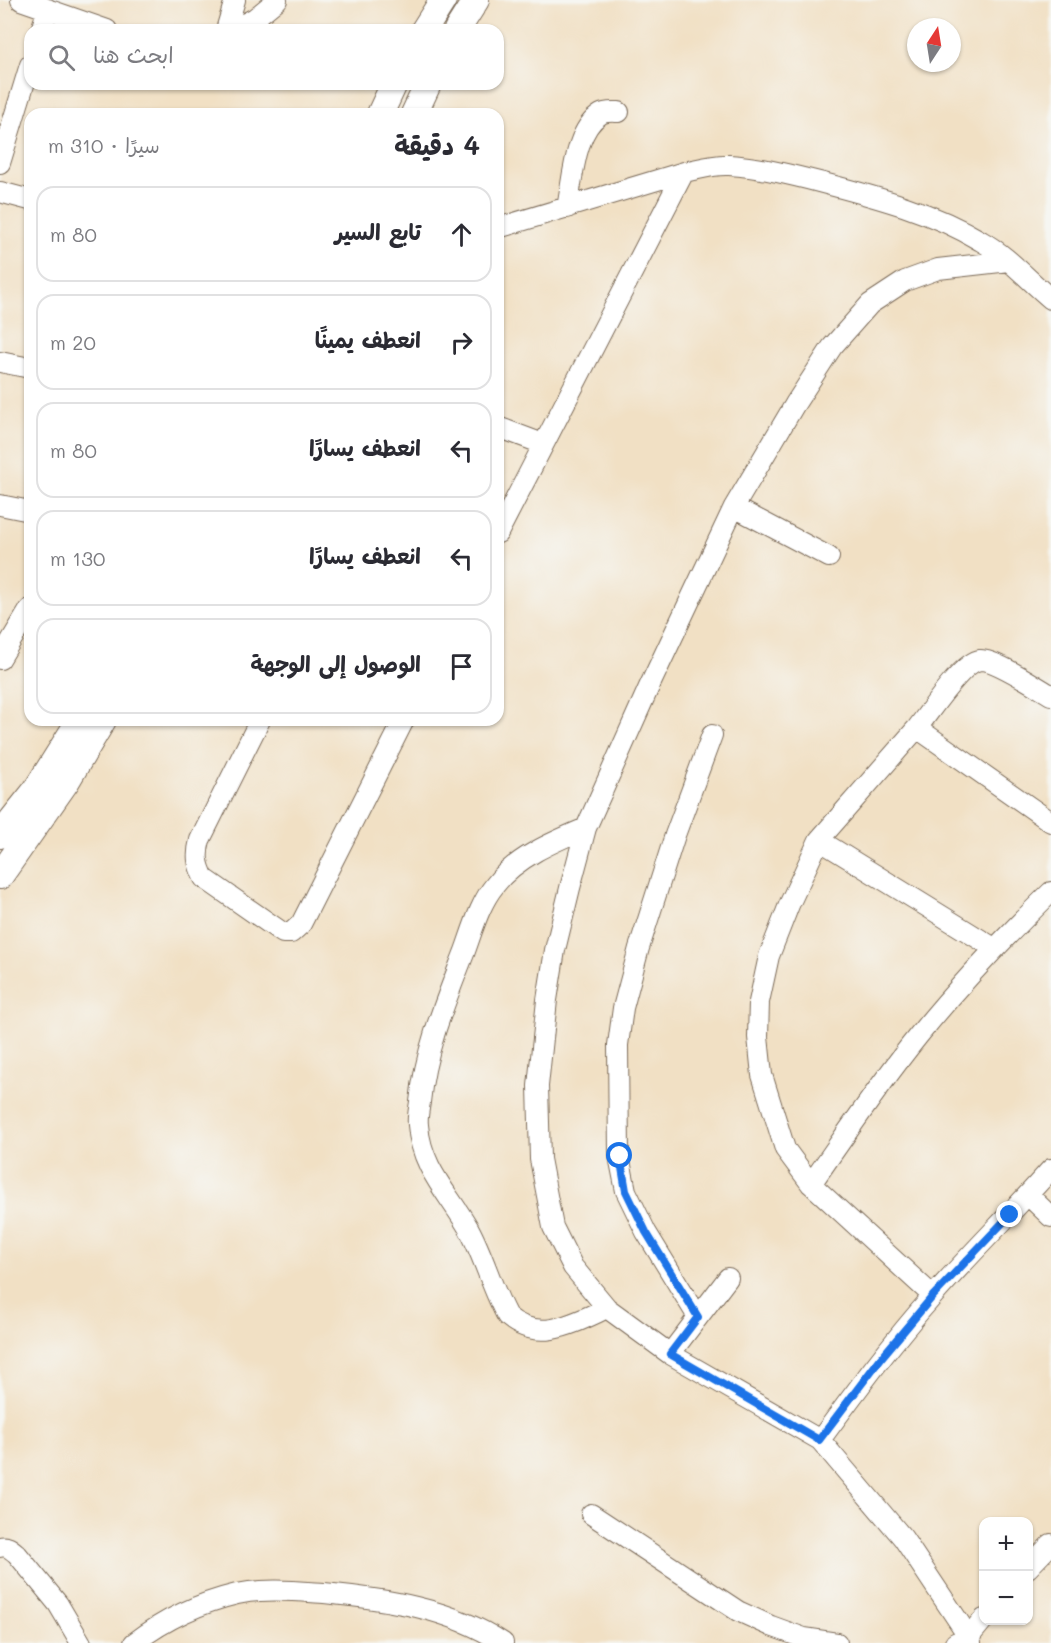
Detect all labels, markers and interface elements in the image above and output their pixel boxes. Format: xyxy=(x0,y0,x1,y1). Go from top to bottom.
north arrow xyxy=(907,18,961,72)
search box xyxy=(24,24,504,90)
text: ابحث هنا xyxy=(93,40,174,69)
icon: search xyxy=(45,41,78,74)
text: 4 دقيقة xyxy=(394,128,480,162)
text: سيرًا · 310 m xyxy=(48,132,160,158)
text: تابع السير xyxy=(335,217,421,246)
icon: ahead xyxy=(445,218,478,251)
text: 80 m xyxy=(50,221,97,247)
text: انعطف يمينًا xyxy=(315,325,421,354)
icon: right xyxy=(445,326,478,359)
text: 20 m xyxy=(50,329,96,355)
text: انعطف يسارًا xyxy=(309,433,421,462)
icon: left xyxy=(445,434,478,467)
text: 80 m xyxy=(50,437,97,463)
text: انعطف يسارًا xyxy=(309,541,421,570)
icon: left xyxy=(445,542,478,575)
text: 130 m xyxy=(50,545,105,571)
text: الوصول إلى الوجهة xyxy=(250,649,421,678)
icon: arrive xyxy=(445,650,478,683)
route start xyxy=(606,1142,632,1168)
route end xyxy=(996,1201,1022,1227)
map controls xyxy=(979,1517,1033,1625)
button: + xyxy=(979,1517,1033,1571)
button: − xyxy=(979,1571,1033,1625)

